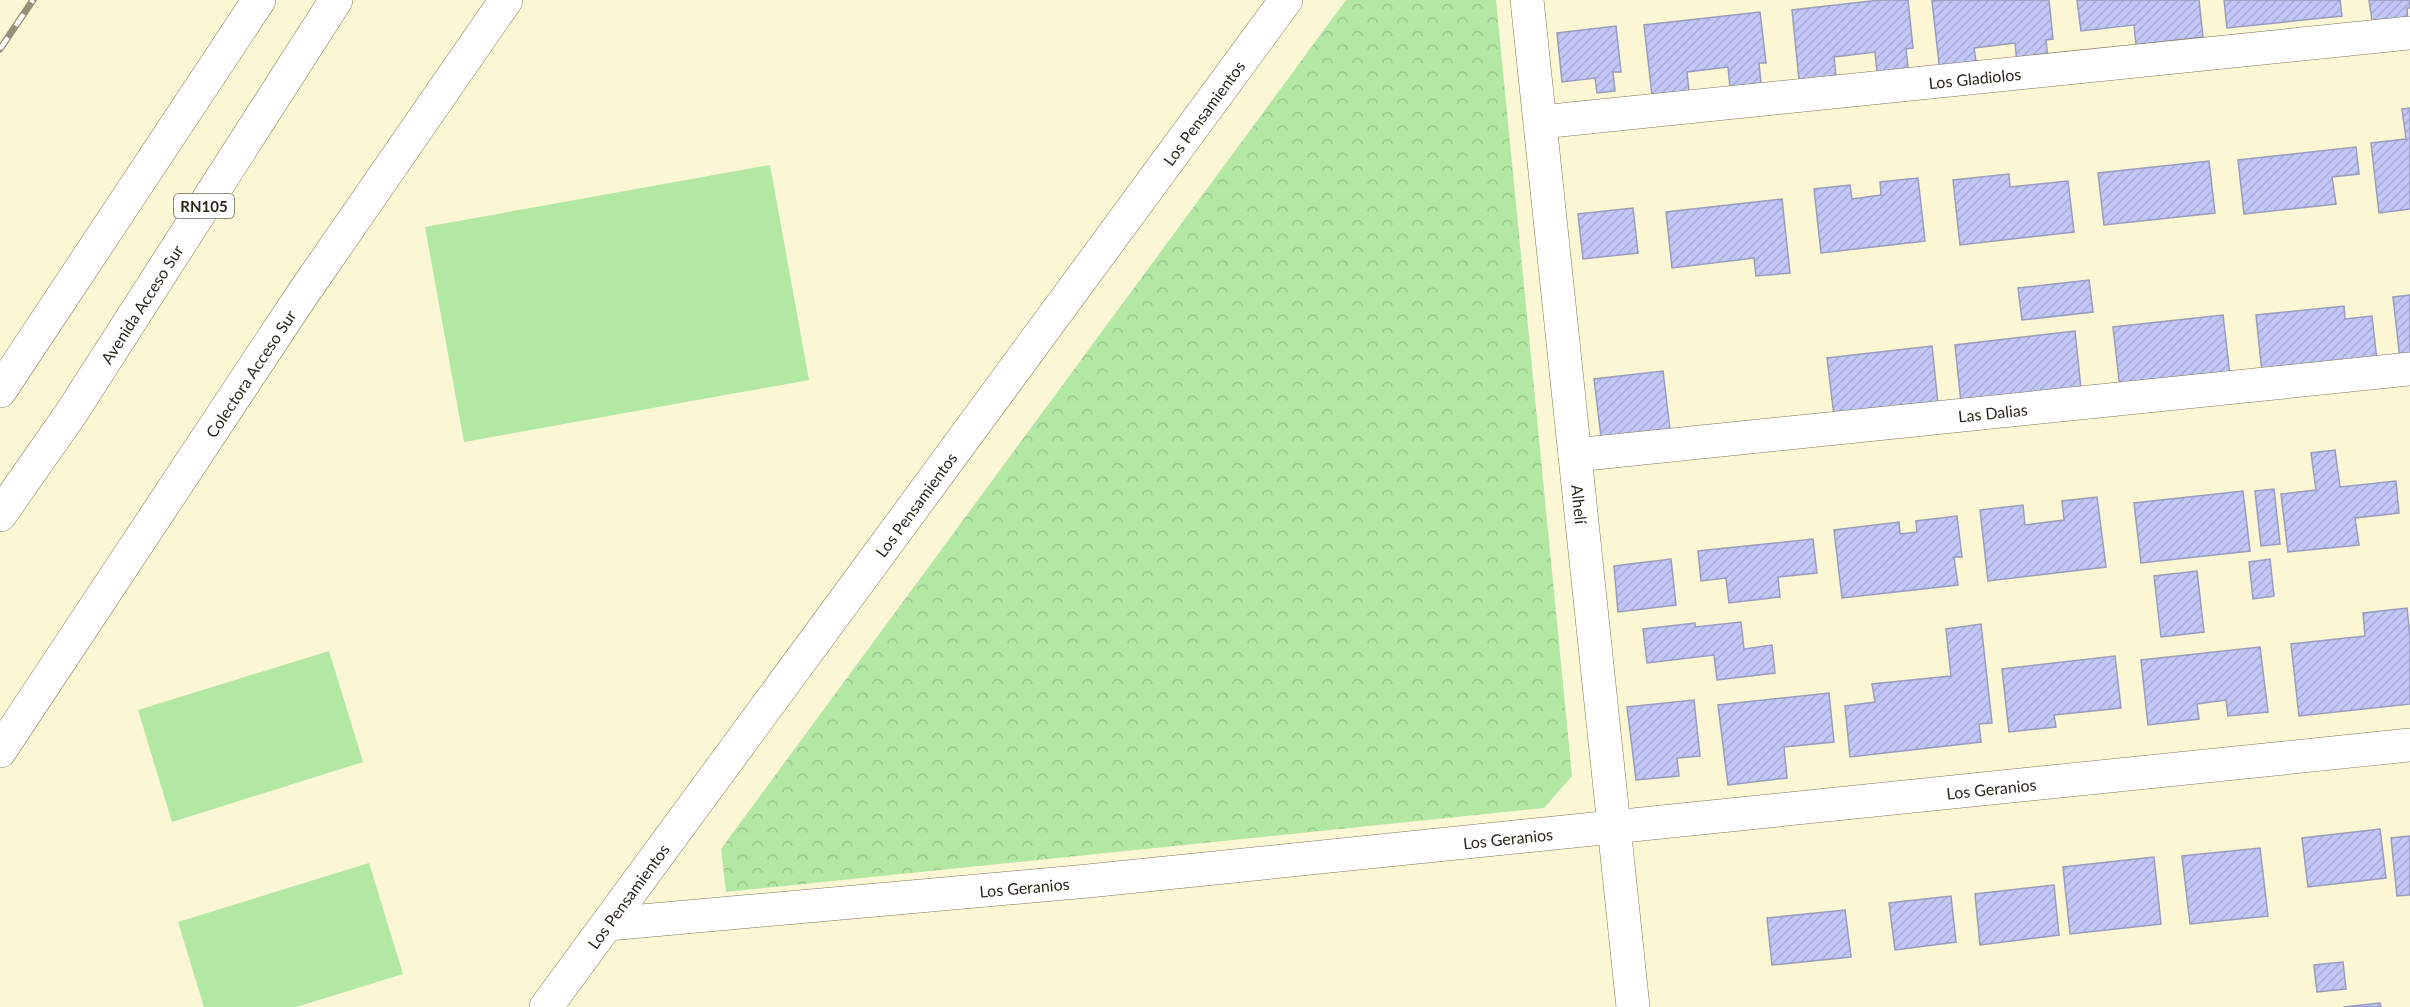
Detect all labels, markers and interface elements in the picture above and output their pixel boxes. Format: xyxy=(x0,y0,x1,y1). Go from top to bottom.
street label: Los Pensamientos xyxy=(1159,56,1248,169)
street label: Los Gladiolos xyxy=(1928,63,2022,92)
road number: RN105 xyxy=(174,194,234,218)
street label: Avenida Acceso Sur xyxy=(96,241,186,367)
street label: Colectora Acceso Sur xyxy=(201,306,299,441)
street label: Las Dalias xyxy=(1957,399,2028,425)
street label: Los Pensamientos xyxy=(871,448,960,560)
street label: Alhelí xyxy=(1569,484,1592,526)
street label: Los Geranios xyxy=(1945,774,2037,802)
street label: Los Geranios xyxy=(1462,824,1554,852)
street label: Los Pensamientos xyxy=(583,840,672,952)
street label: Los Geranios xyxy=(979,873,1070,900)

